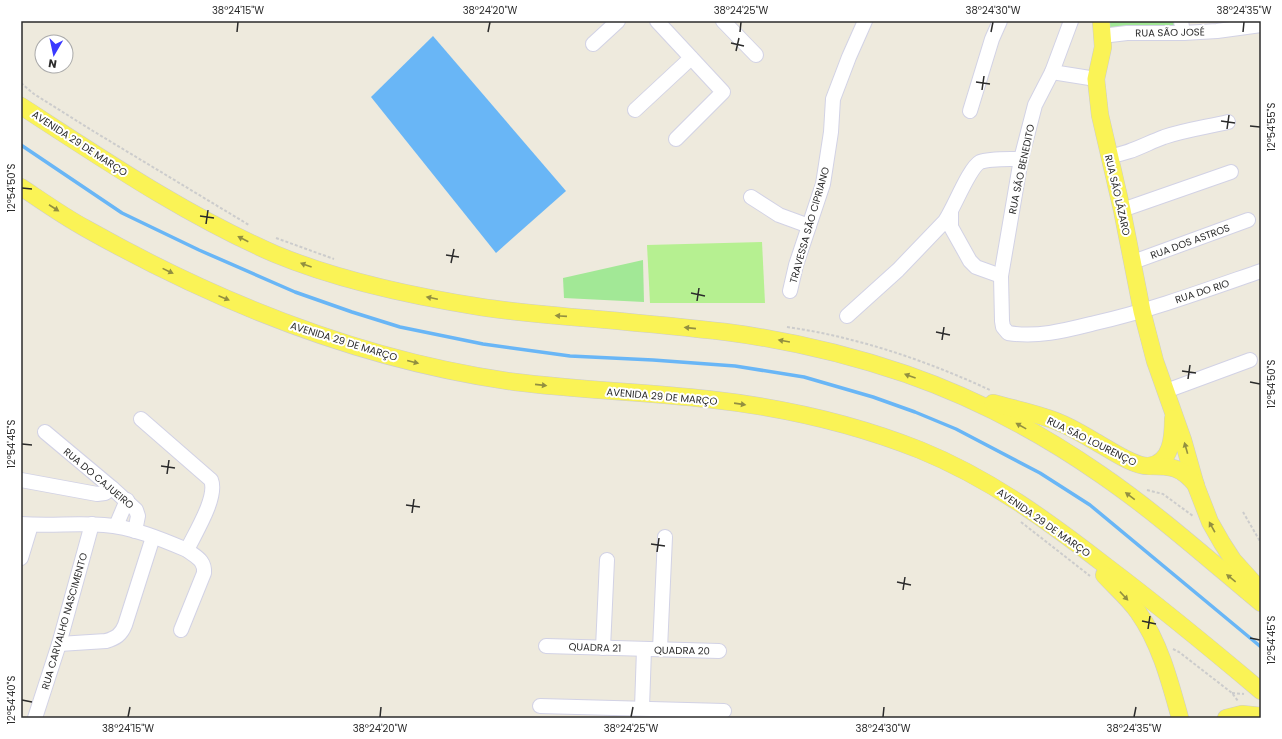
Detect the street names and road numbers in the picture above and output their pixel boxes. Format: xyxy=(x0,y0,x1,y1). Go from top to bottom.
street label: RUA SÃO JOSÉ xyxy=(1135,24,1205,41)
street label: AVENIDA 29 DE MARÇO xyxy=(29,107,131,180)
street label: RUA SÃO BENEDITO xyxy=(1005,123,1038,215)
street label: RUA SÃO LÁZARO xyxy=(1101,153,1134,237)
street label: TRAVESSA SÃO CIPRIANO xyxy=(786,165,833,285)
street label: RUA DOS ASTROS xyxy=(1148,220,1232,263)
street label: RUA DO RIO xyxy=(1173,276,1231,307)
street label: AVENIDA 29 DE MARÇO xyxy=(288,318,399,365)
street label: AVENIDA 29 DE MARÇO xyxy=(606,384,718,409)
street label: RUA SÃO LOURENÇO xyxy=(1044,413,1139,470)
street label: RUA DO CAJUEIRO xyxy=(60,444,137,512)
street label: AVENIDA 29 DE MARÇO xyxy=(994,484,1094,561)
street label: RUA CARVALHO NASCIMENTO xyxy=(38,551,91,691)
street label: QUADRA 21 xyxy=(568,639,622,656)
street label: QUADRA 20 xyxy=(654,643,710,658)

